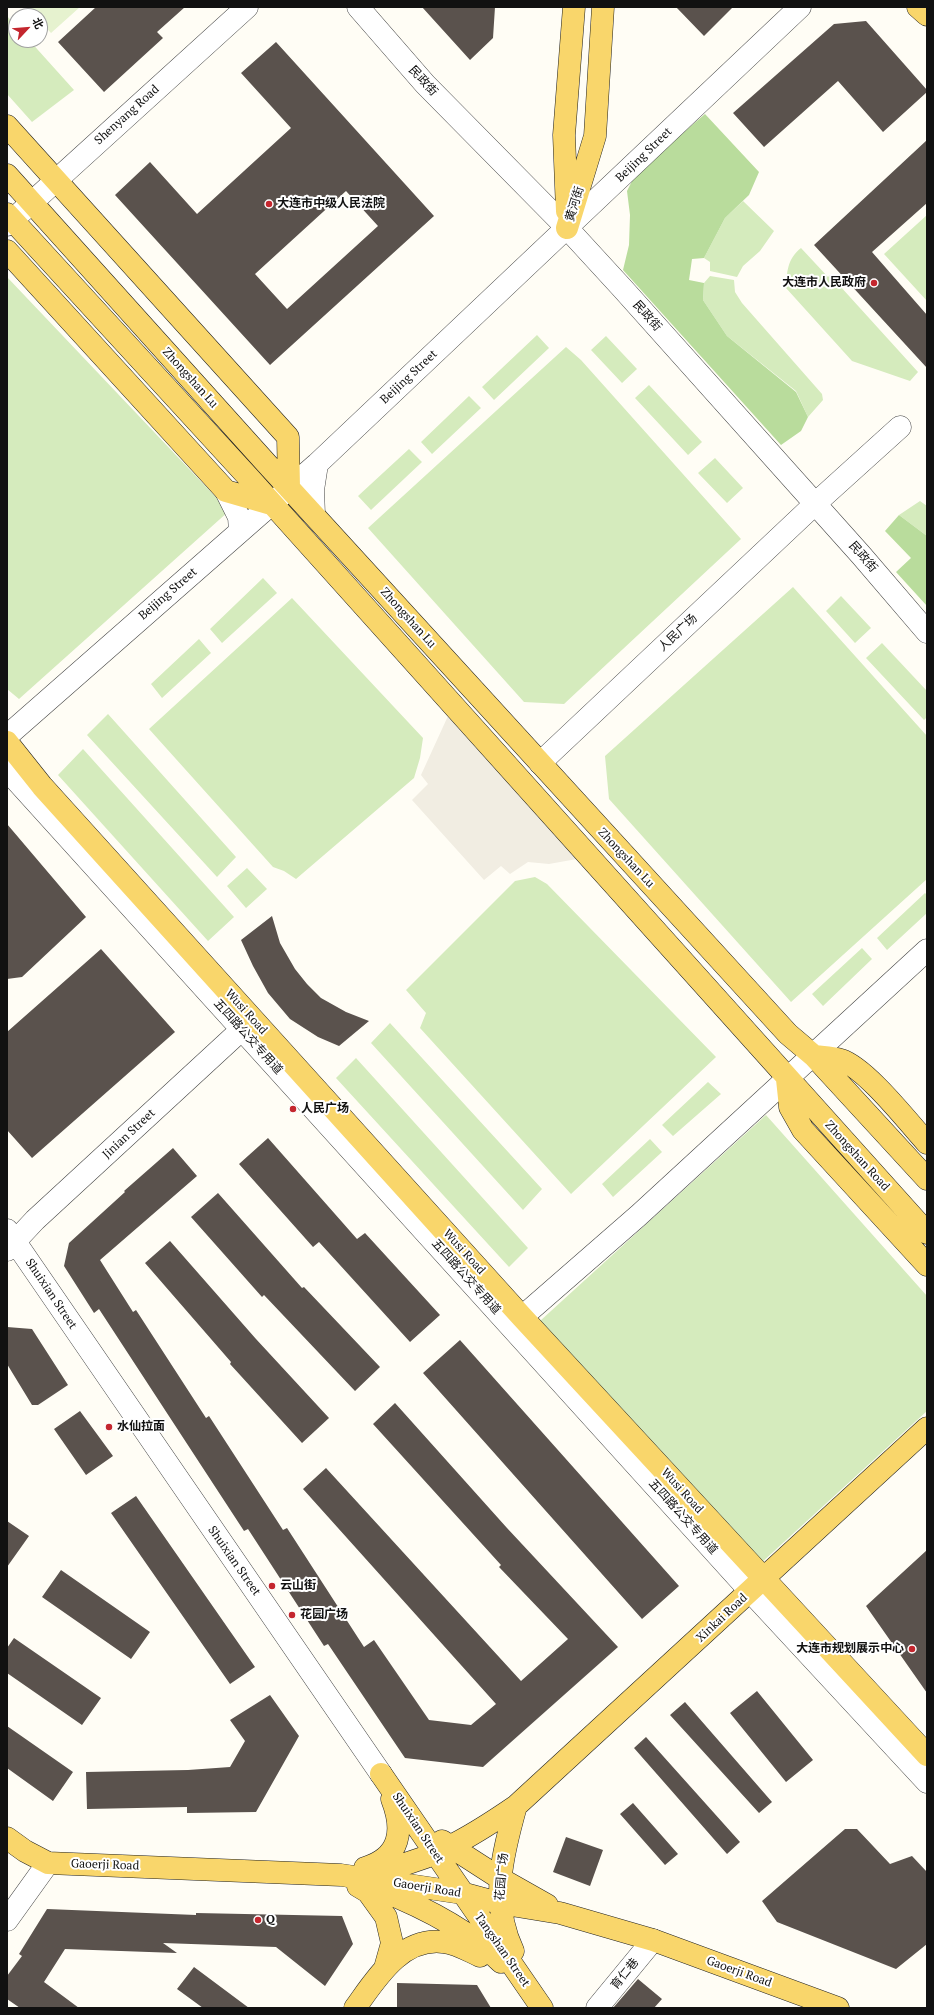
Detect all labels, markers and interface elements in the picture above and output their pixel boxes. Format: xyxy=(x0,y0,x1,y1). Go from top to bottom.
north arrow xyxy=(8,8,48,48)
text: 北 xyxy=(29,15,47,31)
street label: 民政街 xyxy=(405,63,441,99)
street label: Shenyang Road xyxy=(92,82,162,148)
street label: Beijing Street xyxy=(613,125,675,185)
street label: 黄河街 xyxy=(563,185,587,223)
place label: 大连市中级人民法院 xyxy=(277,197,385,211)
marker: 大连市中级人民法院 xyxy=(264,199,274,209)
place label: 大连市人民政府 xyxy=(782,276,866,290)
marker: 大连市人民政府 xyxy=(869,278,879,288)
street label: 民政街 xyxy=(630,298,664,334)
street label: Zhongshan Lu xyxy=(159,345,221,411)
street label: Beijing Street xyxy=(378,347,440,407)
street label: 民政街 xyxy=(846,539,880,575)
street label: Beijing Street xyxy=(136,565,200,623)
street label: Zhongshan Lu xyxy=(377,585,439,651)
street label: 人民广场 xyxy=(656,611,700,655)
street label: Zhongshan Lu xyxy=(595,825,657,891)
street label: Wusi Road xyxy=(222,986,270,1038)
street label: 五四路公交专用道 xyxy=(211,997,285,1077)
place label: 人民广场 xyxy=(301,1102,349,1116)
marker: 人民广场 xyxy=(288,1104,298,1114)
street label: Jinian Street xyxy=(100,1106,158,1162)
street label: Zhongshan Road xyxy=(822,1118,892,1194)
street label: Wusi Road xyxy=(440,1226,488,1278)
street label: 五四路公交专用道 xyxy=(429,1237,503,1317)
street label: Shuixian Street xyxy=(22,1256,80,1332)
place label: 水仙拉面 xyxy=(117,1420,165,1434)
marker: 水仙拉面 xyxy=(104,1422,114,1432)
street label: Wusi Road xyxy=(658,1465,706,1517)
street label: 五四路公交专用道 xyxy=(646,1477,720,1557)
street label: Shuixian Street xyxy=(205,1523,263,1599)
place label: 云山街 xyxy=(280,1579,316,1593)
marker: 云山街 xyxy=(267,1581,277,1591)
street label: Xinkai Road xyxy=(694,1591,750,1645)
place label: 花园广场 xyxy=(300,1608,348,1622)
marker: 花园广场 xyxy=(287,1610,297,1620)
place label: 大连市规划展示中心 xyxy=(796,1642,904,1656)
marker: 大连市规划展示中心 xyxy=(907,1644,917,1654)
street label: Shuixian Street xyxy=(389,1790,447,1866)
street label: 花园广场 xyxy=(493,1852,511,1902)
street label: Gaoerji Road xyxy=(71,1857,139,1873)
street label: Gaoerji Road xyxy=(392,1876,462,1900)
street label: Tangshan Street xyxy=(471,1910,533,1990)
place label: Q xyxy=(266,1913,275,1927)
marker: Q xyxy=(253,1915,263,1925)
street label: Gaoerji Road xyxy=(704,1954,774,1990)
street label: 育仁巷 xyxy=(608,1955,642,1993)

